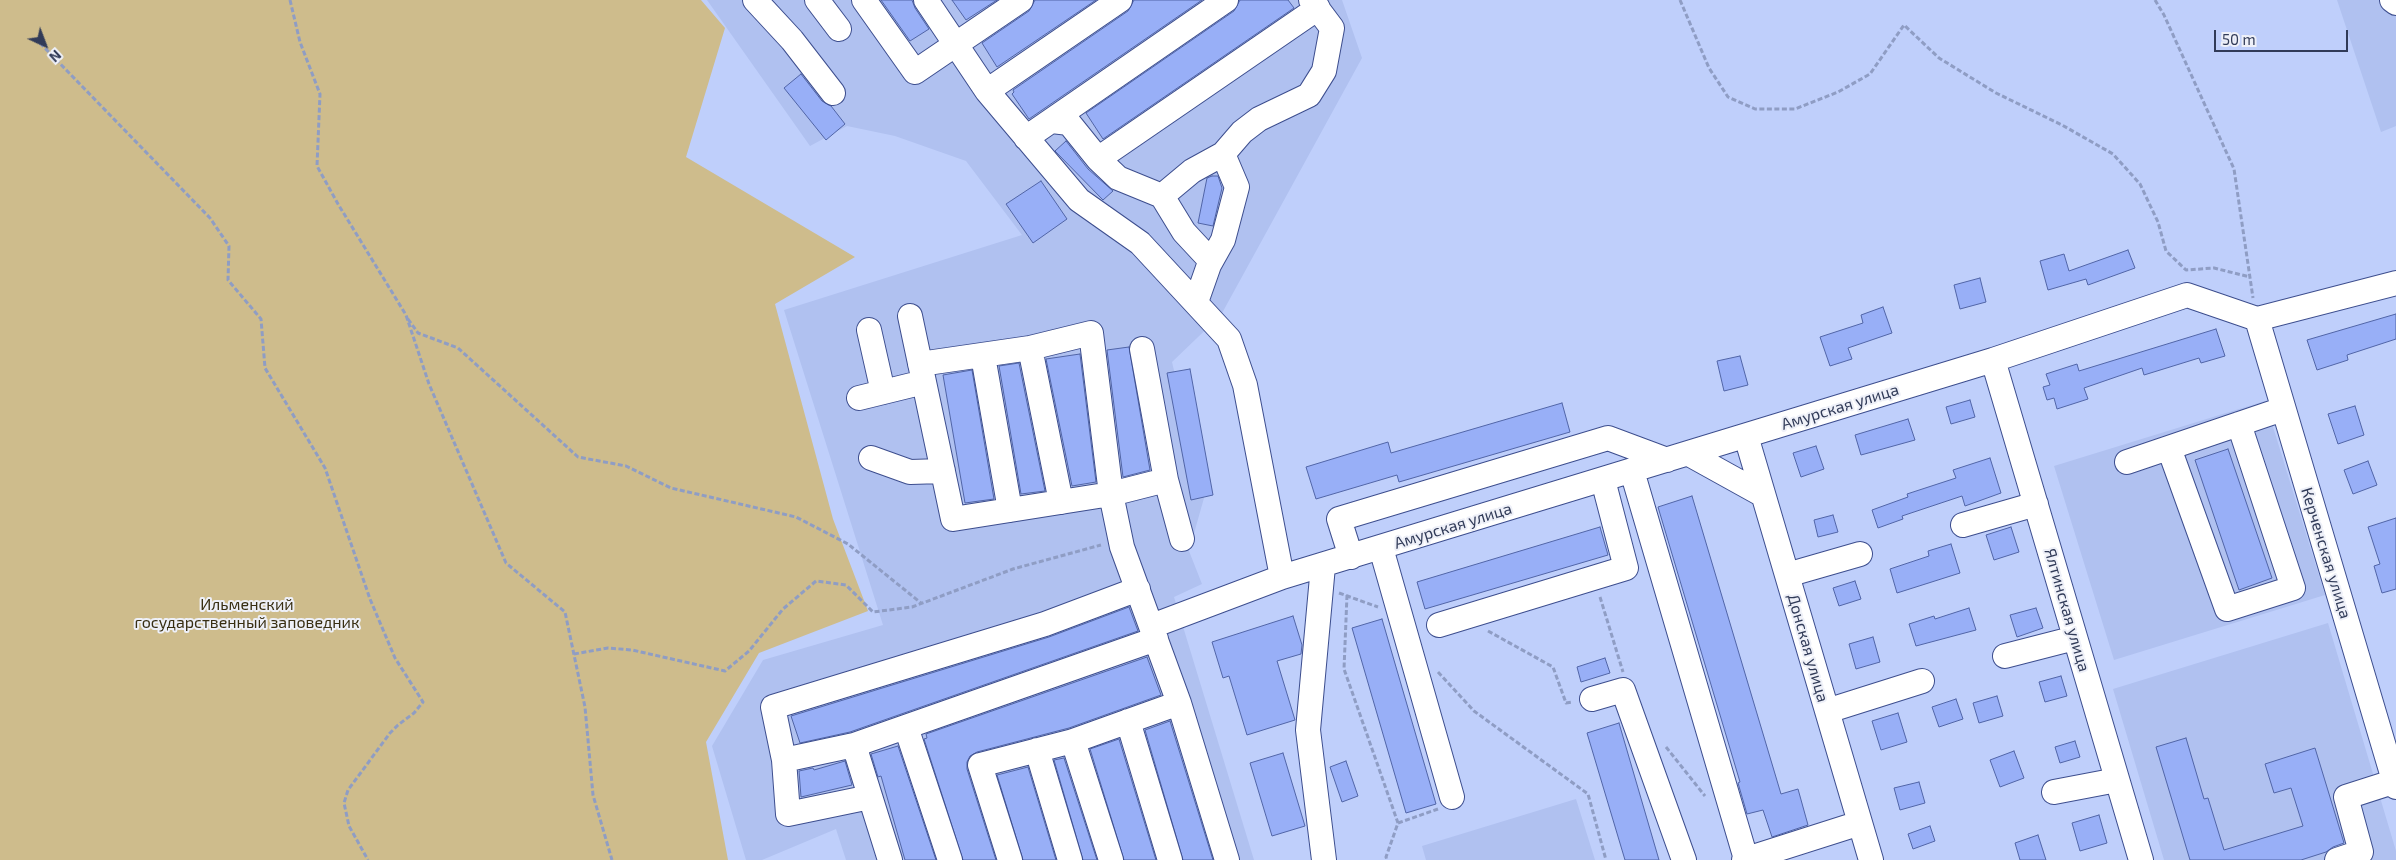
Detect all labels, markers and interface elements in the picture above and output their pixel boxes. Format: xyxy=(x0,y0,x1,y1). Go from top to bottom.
north arrow xyxy=(20,20,70,70)
scale bar xyxy=(2216,20,2350,52)
text: 50 m xyxy=(2222,30,2256,48)
text: N xyxy=(46,47,65,66)
street label: Амурская улица xyxy=(1779,380,1901,434)
street label: Керченская улица xyxy=(2297,485,2355,621)
street label: Амурская улица xyxy=(1392,499,1514,553)
street label: Ялтинская улица xyxy=(2040,546,2094,674)
street label: Донская улица xyxy=(1783,592,1833,704)
park label: Ильменский государственный заповедник xyxy=(134,595,360,633)

